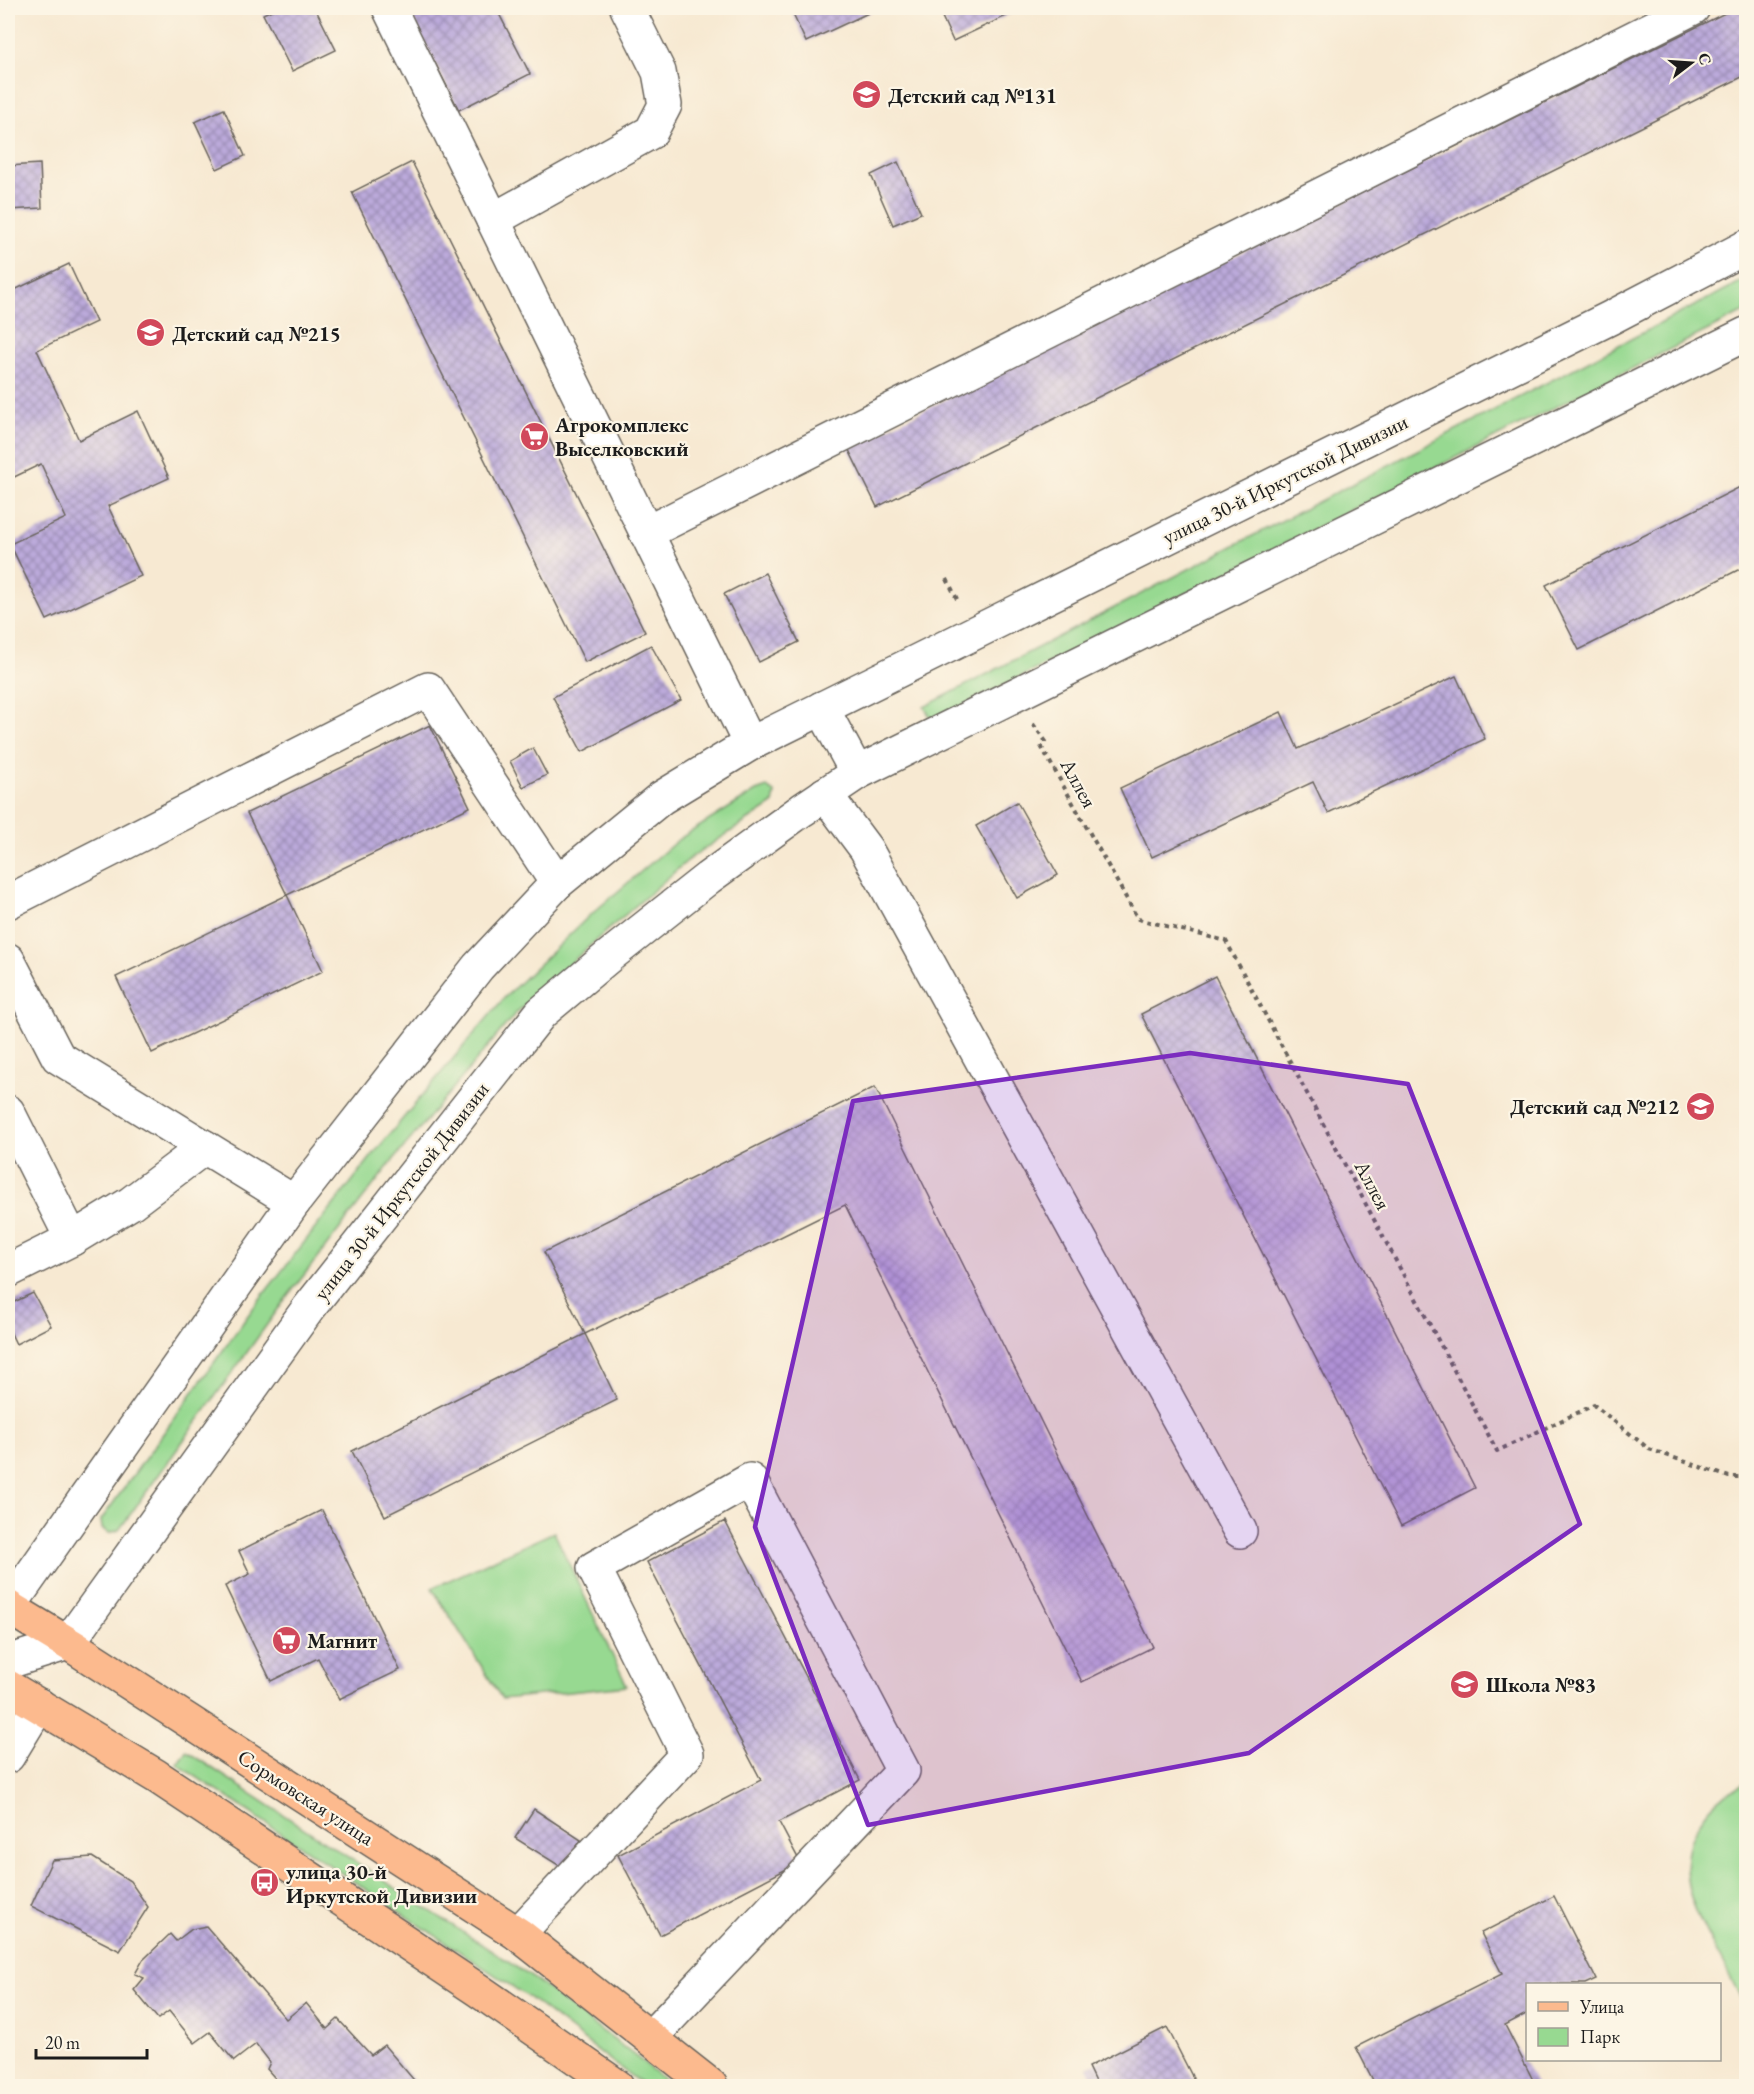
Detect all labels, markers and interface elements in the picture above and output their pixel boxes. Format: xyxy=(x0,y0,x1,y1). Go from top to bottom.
north arrow xyxy=(1661,33,1721,93)
text: С xyxy=(1693,50,1717,67)
school or university icon: Детский сад №131 xyxy=(851,79,883,111)
place label: Детский сад №131 xyxy=(888,82,1057,109)
school or university icon: Детский сад №215 xyxy=(135,317,167,349)
place label: Детский сад №215 xyxy=(172,320,341,347)
street label: улица 30-й Иркутской Дивизии xyxy=(1158,408,1412,550)
place label: Агрокомплекс Выселковский xyxy=(554,411,689,462)
supermarket icon: Агрокомплекс Выселковский xyxy=(518,420,550,452)
street label: Аллея xyxy=(1054,753,1103,812)
street label: улица 30-й Иркутской Дивизии xyxy=(307,1076,495,1306)
school or university icon: Детский сад №212 xyxy=(1684,1090,1716,1122)
place label: Детский сад №212 xyxy=(1510,1093,1679,1120)
street label: Аллея xyxy=(1348,1155,1397,1214)
supermarket icon: Магнит xyxy=(270,1624,302,1656)
place label: Магнит xyxy=(307,1627,378,1654)
school or university icon: Школа №83 xyxy=(1449,1668,1481,1700)
place label: Школа №83 xyxy=(1486,1671,1596,1698)
street label: Сормовская улица xyxy=(233,1743,380,1852)
place label: улица 30-й Иркутской Дивизии xyxy=(286,1858,477,1909)
bus stop icon: улица 30-й Иркутской Дивизии xyxy=(249,1867,281,1899)
legend xyxy=(1526,1983,1721,2061)
text: Улица xyxy=(1579,1995,1625,2018)
scale bar xyxy=(36,2022,147,2060)
text: Парк xyxy=(1580,2025,1620,2048)
text: 20 m xyxy=(45,2031,80,2054)

